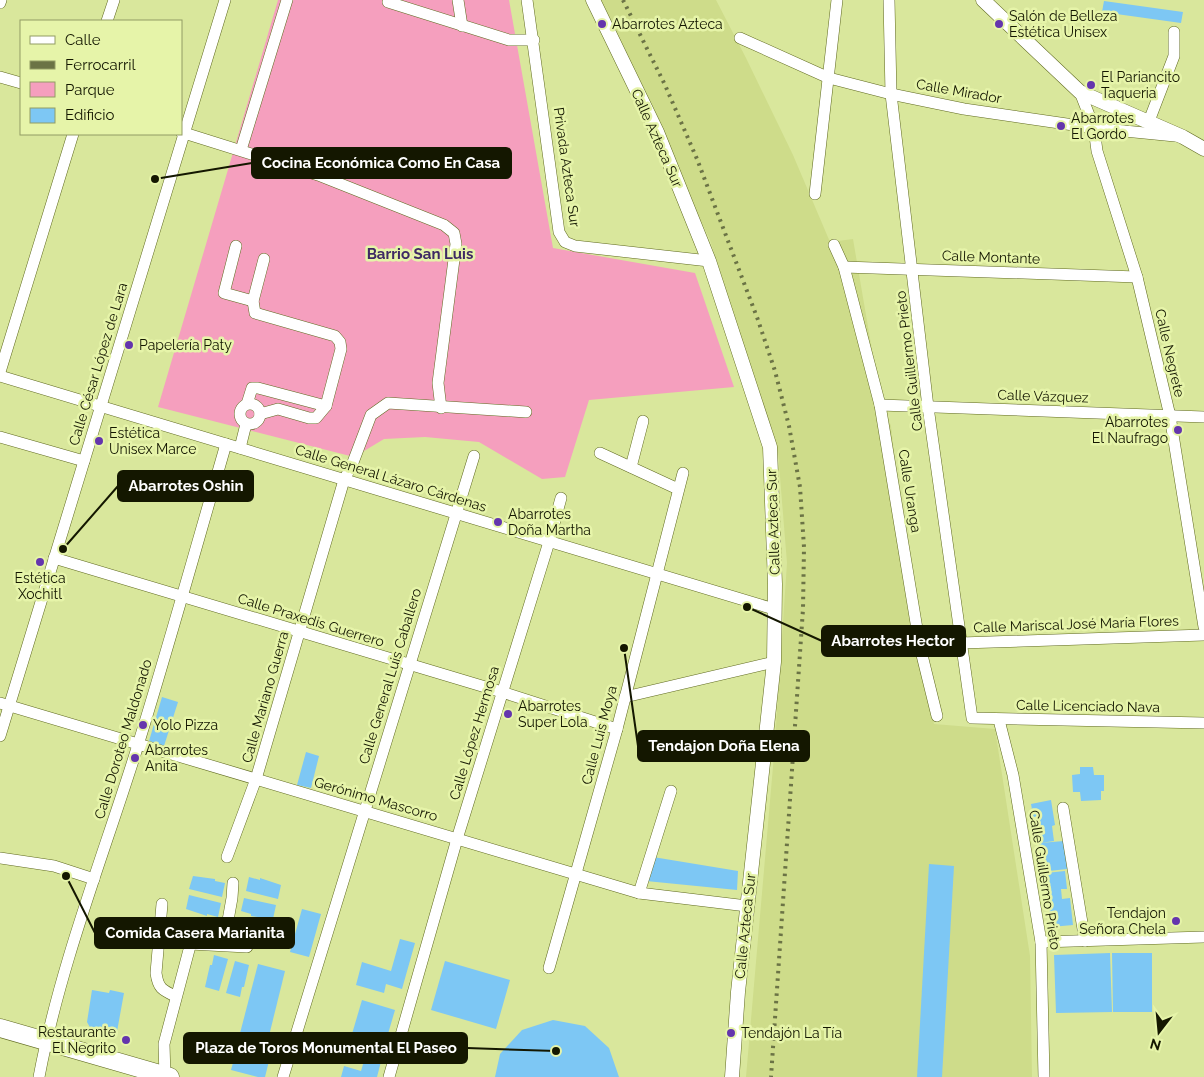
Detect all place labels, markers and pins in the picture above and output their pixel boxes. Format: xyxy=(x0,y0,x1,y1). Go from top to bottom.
place label: Salón de Belleza Estética Unisex xyxy=(1009,8,1117,40)
place label: Abarrotes Azteca xyxy=(612,16,723,32)
marker: Abarrotes Azteca xyxy=(596,18,608,30)
marker: Salón de Belleza Estética Unisex xyxy=(993,18,1005,30)
place label: El Pariancito Taqueria xyxy=(1101,69,1180,101)
marker: El Pariancito Taqueria xyxy=(1085,79,1097,91)
place label: Abarrotes El Gordo xyxy=(1071,110,1134,142)
marker: Abarrotes El Gordo xyxy=(1055,120,1067,132)
callout: Cocina Económica Como En Casa xyxy=(252,148,511,178)
place label: Papelería Paty xyxy=(139,337,232,353)
marker: Papelería Paty xyxy=(123,339,135,351)
place label: Abarrotes El Naufrago xyxy=(1092,414,1168,446)
marker: Abarrotes El Naufrago xyxy=(1172,424,1184,436)
place label: Estética Unisex Marce xyxy=(109,425,196,457)
marker: Estética Unisex Marce xyxy=(93,435,105,447)
callout: Abarrotes Oshin xyxy=(118,471,253,501)
place label: Abarrotes Doña Martha xyxy=(508,506,591,538)
marker: Abarrotes Doña Martha xyxy=(492,516,504,528)
marker: Estética Xochitl xyxy=(34,556,46,568)
place label: Estética Xochitl xyxy=(14,570,66,602)
callout: Abarrotes Hector xyxy=(822,626,965,656)
place label: Abarrotes Super Lola xyxy=(518,698,588,730)
marker: Abarrotes Super Lola xyxy=(502,708,514,720)
place label: Yolo Pizza xyxy=(153,717,218,733)
marker: Yolo Pizza xyxy=(137,719,149,731)
callout: Tendajon Doña Elena xyxy=(638,731,809,761)
place label: Abarrotes Anita xyxy=(145,742,208,774)
marker: Abarrotes Anita xyxy=(129,752,141,764)
place label: Tendajon Señora Chela xyxy=(1079,905,1166,937)
marker: Tendajon Señora Chela xyxy=(1170,915,1182,927)
callout: Comida Casera Marianita xyxy=(95,918,294,948)
place label: Restaurante El Negrito xyxy=(38,1024,116,1056)
place label: Tendajón La Tía xyxy=(741,1025,842,1041)
marker: Tendajón La Tía xyxy=(725,1027,737,1039)
callout: Plaza de Toros Monumental El Paseo xyxy=(184,1033,467,1063)
marker: Restaurante El Negrito xyxy=(120,1034,132,1046)

